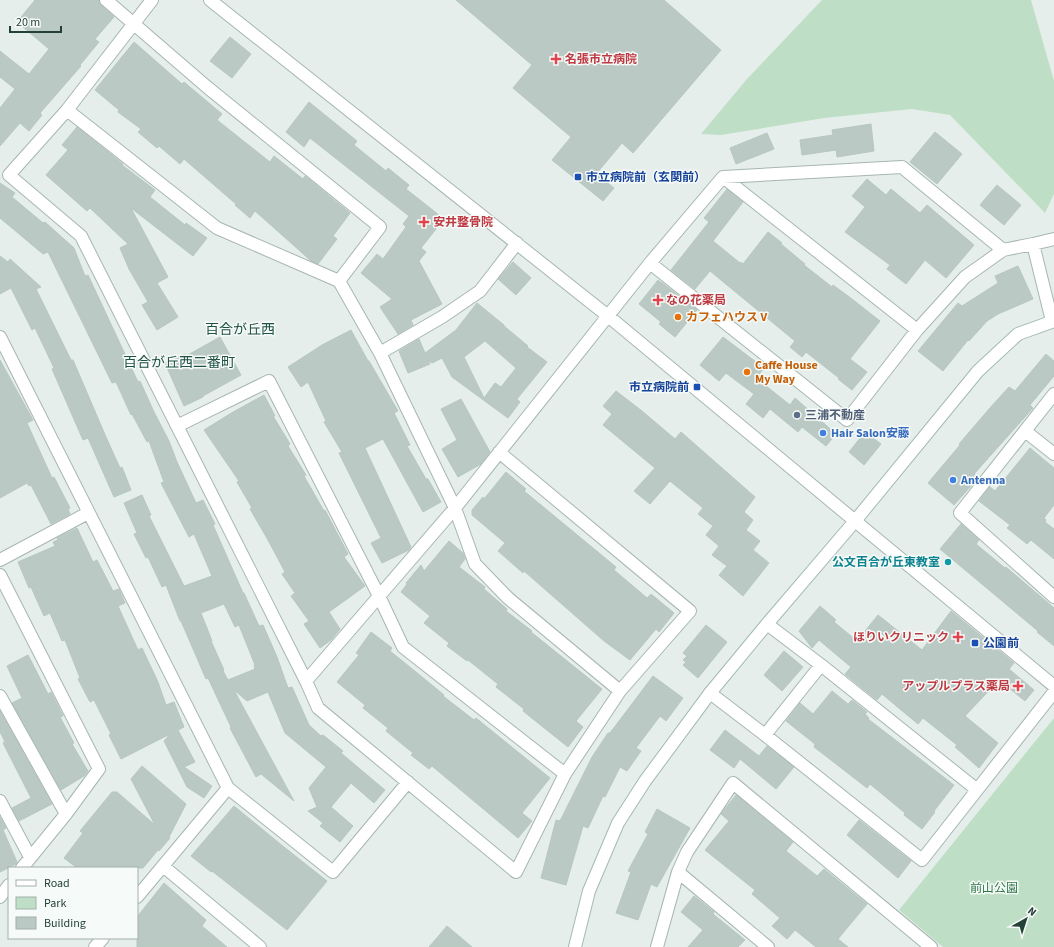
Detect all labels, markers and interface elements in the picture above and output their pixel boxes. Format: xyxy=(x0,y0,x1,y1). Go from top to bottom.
scale bar xyxy=(10,8,61,34)
text: 20 m xyxy=(16,14,40,31)
place label: 名張市立病院 xyxy=(565,51,637,68)
marker: 名張市立病院 xyxy=(550,53,562,65)
place label: 市立病院前（玄関前） xyxy=(586,169,706,186)
marker: 市立病院前（玄関前） xyxy=(573,172,583,182)
place label: 安井整骨院 xyxy=(433,214,493,231)
marker: 安井整骨院 xyxy=(418,216,430,228)
place label: なの花薬局 xyxy=(666,292,726,309)
marker: なの花薬局 xyxy=(653,295,663,305)
place label: カフェハウス V xyxy=(686,309,767,326)
marker: カフェハウス V xyxy=(673,312,683,322)
district label: 百合が丘西 xyxy=(205,320,275,340)
district label: 百合が丘西二番町 xyxy=(123,353,235,373)
place label: Caffe House My Way xyxy=(755,357,818,388)
marker: Caffe House My Way xyxy=(742,367,752,377)
place label: 市立病院前 xyxy=(629,379,689,396)
marker: 市立病院前 xyxy=(692,382,702,392)
place label: 三浦不動産 xyxy=(805,407,865,424)
marker: 三浦不動産 xyxy=(792,410,802,420)
place label: Hair Salon安藤 xyxy=(831,425,910,442)
marker: Hair Salon安藤 xyxy=(818,428,828,438)
place label: Antenna xyxy=(960,472,1005,489)
marker: Antenna xyxy=(948,475,958,485)
place label: 公文百合が丘東教室 xyxy=(832,554,940,571)
marker: 公文百合が丘東教室 xyxy=(943,557,953,567)
place label: ほりいクリニック xyxy=(853,629,949,646)
marker: ほりいクリニック xyxy=(952,631,964,643)
place label: 公園前 xyxy=(983,635,1019,652)
marker: 公園前 xyxy=(970,638,980,648)
place label: アップルプラス薬局 xyxy=(902,678,1010,695)
marker: アップルプラス薬局 xyxy=(1013,681,1023,691)
legend xyxy=(8,867,138,939)
text: Road xyxy=(44,875,70,892)
park label: 前山公園 xyxy=(970,880,1018,897)
text: Park xyxy=(44,895,66,912)
north arrow xyxy=(1006,899,1046,939)
text: N xyxy=(1024,903,1040,920)
text: Building xyxy=(44,915,86,932)

